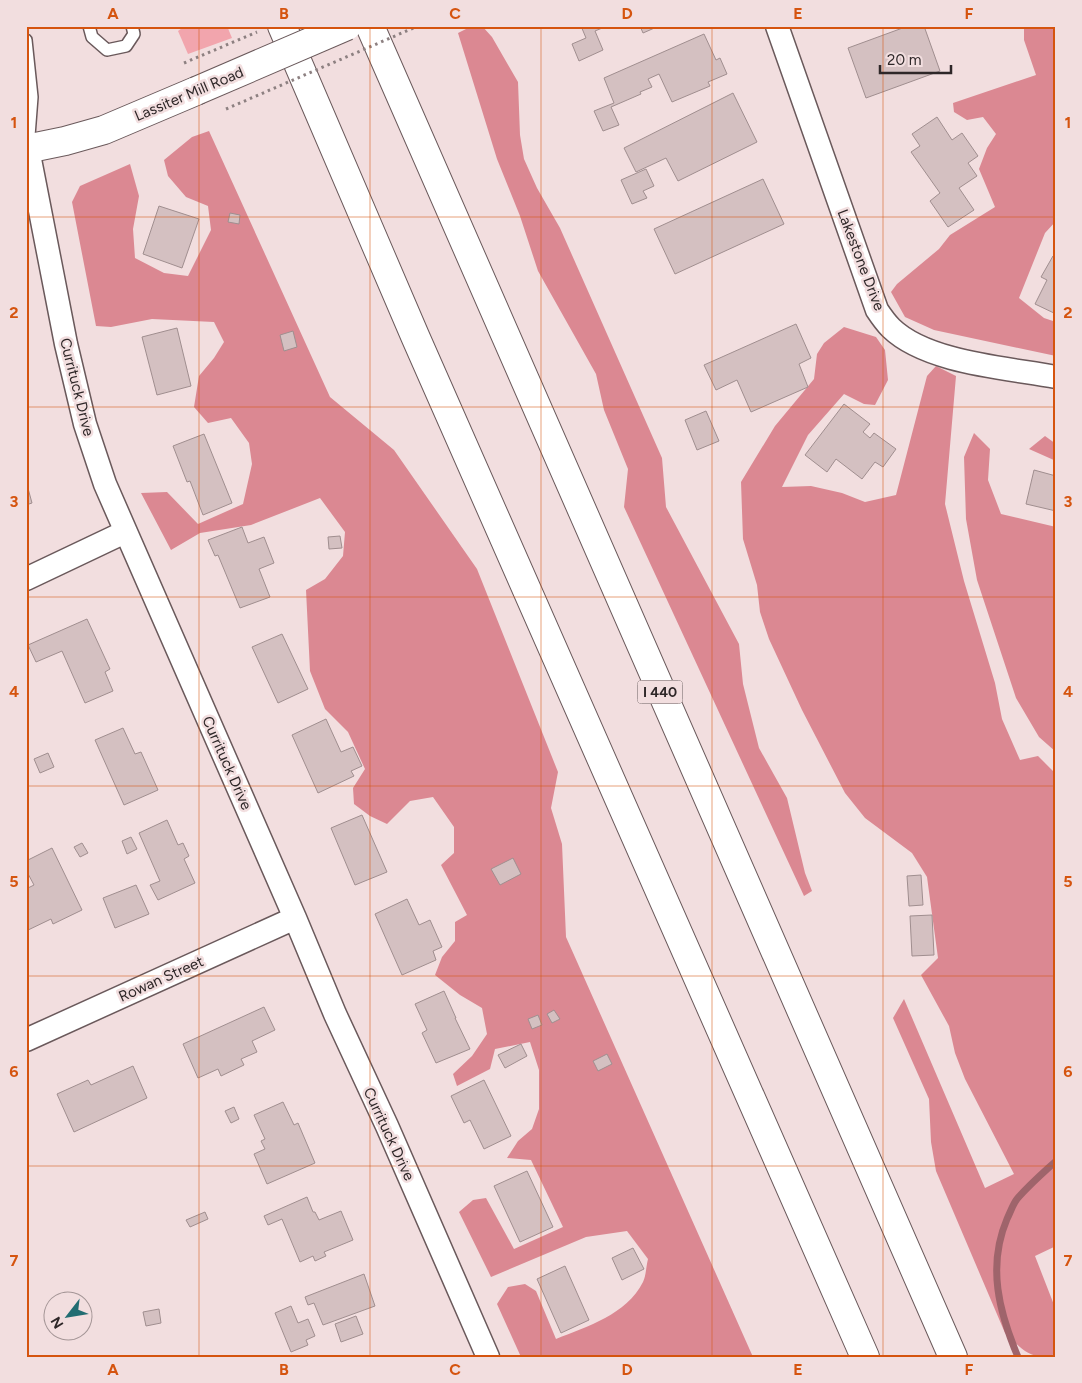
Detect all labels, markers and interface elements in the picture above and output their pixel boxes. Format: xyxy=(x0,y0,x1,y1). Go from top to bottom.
text: A xyxy=(107,4,119,23)
text: B xyxy=(279,4,289,23)
text: C xyxy=(449,4,461,23)
text: D xyxy=(621,4,633,23)
text: E xyxy=(793,4,803,23)
text: F xyxy=(965,4,974,23)
scale bar xyxy=(880,42,951,74)
text: 20 m xyxy=(887,51,921,69)
street label: Lassiter Mill Road xyxy=(132,63,246,125)
text: 1 xyxy=(11,113,17,132)
text: 1 xyxy=(1065,113,1071,132)
street label: Lakestone Drive xyxy=(833,207,889,313)
text: 2 xyxy=(9,303,19,322)
text: 2 xyxy=(1063,303,1073,322)
street label: Currituck Drive xyxy=(56,336,98,438)
text: 3 xyxy=(10,492,19,511)
text: 3 xyxy=(1064,492,1073,511)
road number: I 440 xyxy=(638,680,682,704)
text: 4 xyxy=(9,682,19,701)
text: 4 xyxy=(1063,682,1073,701)
street label: Currituck Drive xyxy=(198,713,256,813)
text: 5 xyxy=(9,872,19,891)
text: 5 xyxy=(1063,872,1073,891)
street label: Rowan Street xyxy=(116,952,207,1006)
text: 6 xyxy=(9,1062,19,1081)
text: 6 xyxy=(1063,1062,1073,1081)
street label: Currituck Drive xyxy=(360,1085,418,1183)
text: 7 xyxy=(10,1251,19,1270)
text: 7 xyxy=(1064,1251,1073,1270)
north arrow xyxy=(42,1290,92,1340)
text: N xyxy=(47,1313,67,1331)
text: A xyxy=(107,1360,119,1379)
text: B xyxy=(279,1360,289,1379)
text: C xyxy=(449,1360,461,1379)
text: D xyxy=(621,1360,633,1379)
text: E xyxy=(793,1360,803,1379)
text: F xyxy=(965,1360,974,1379)

